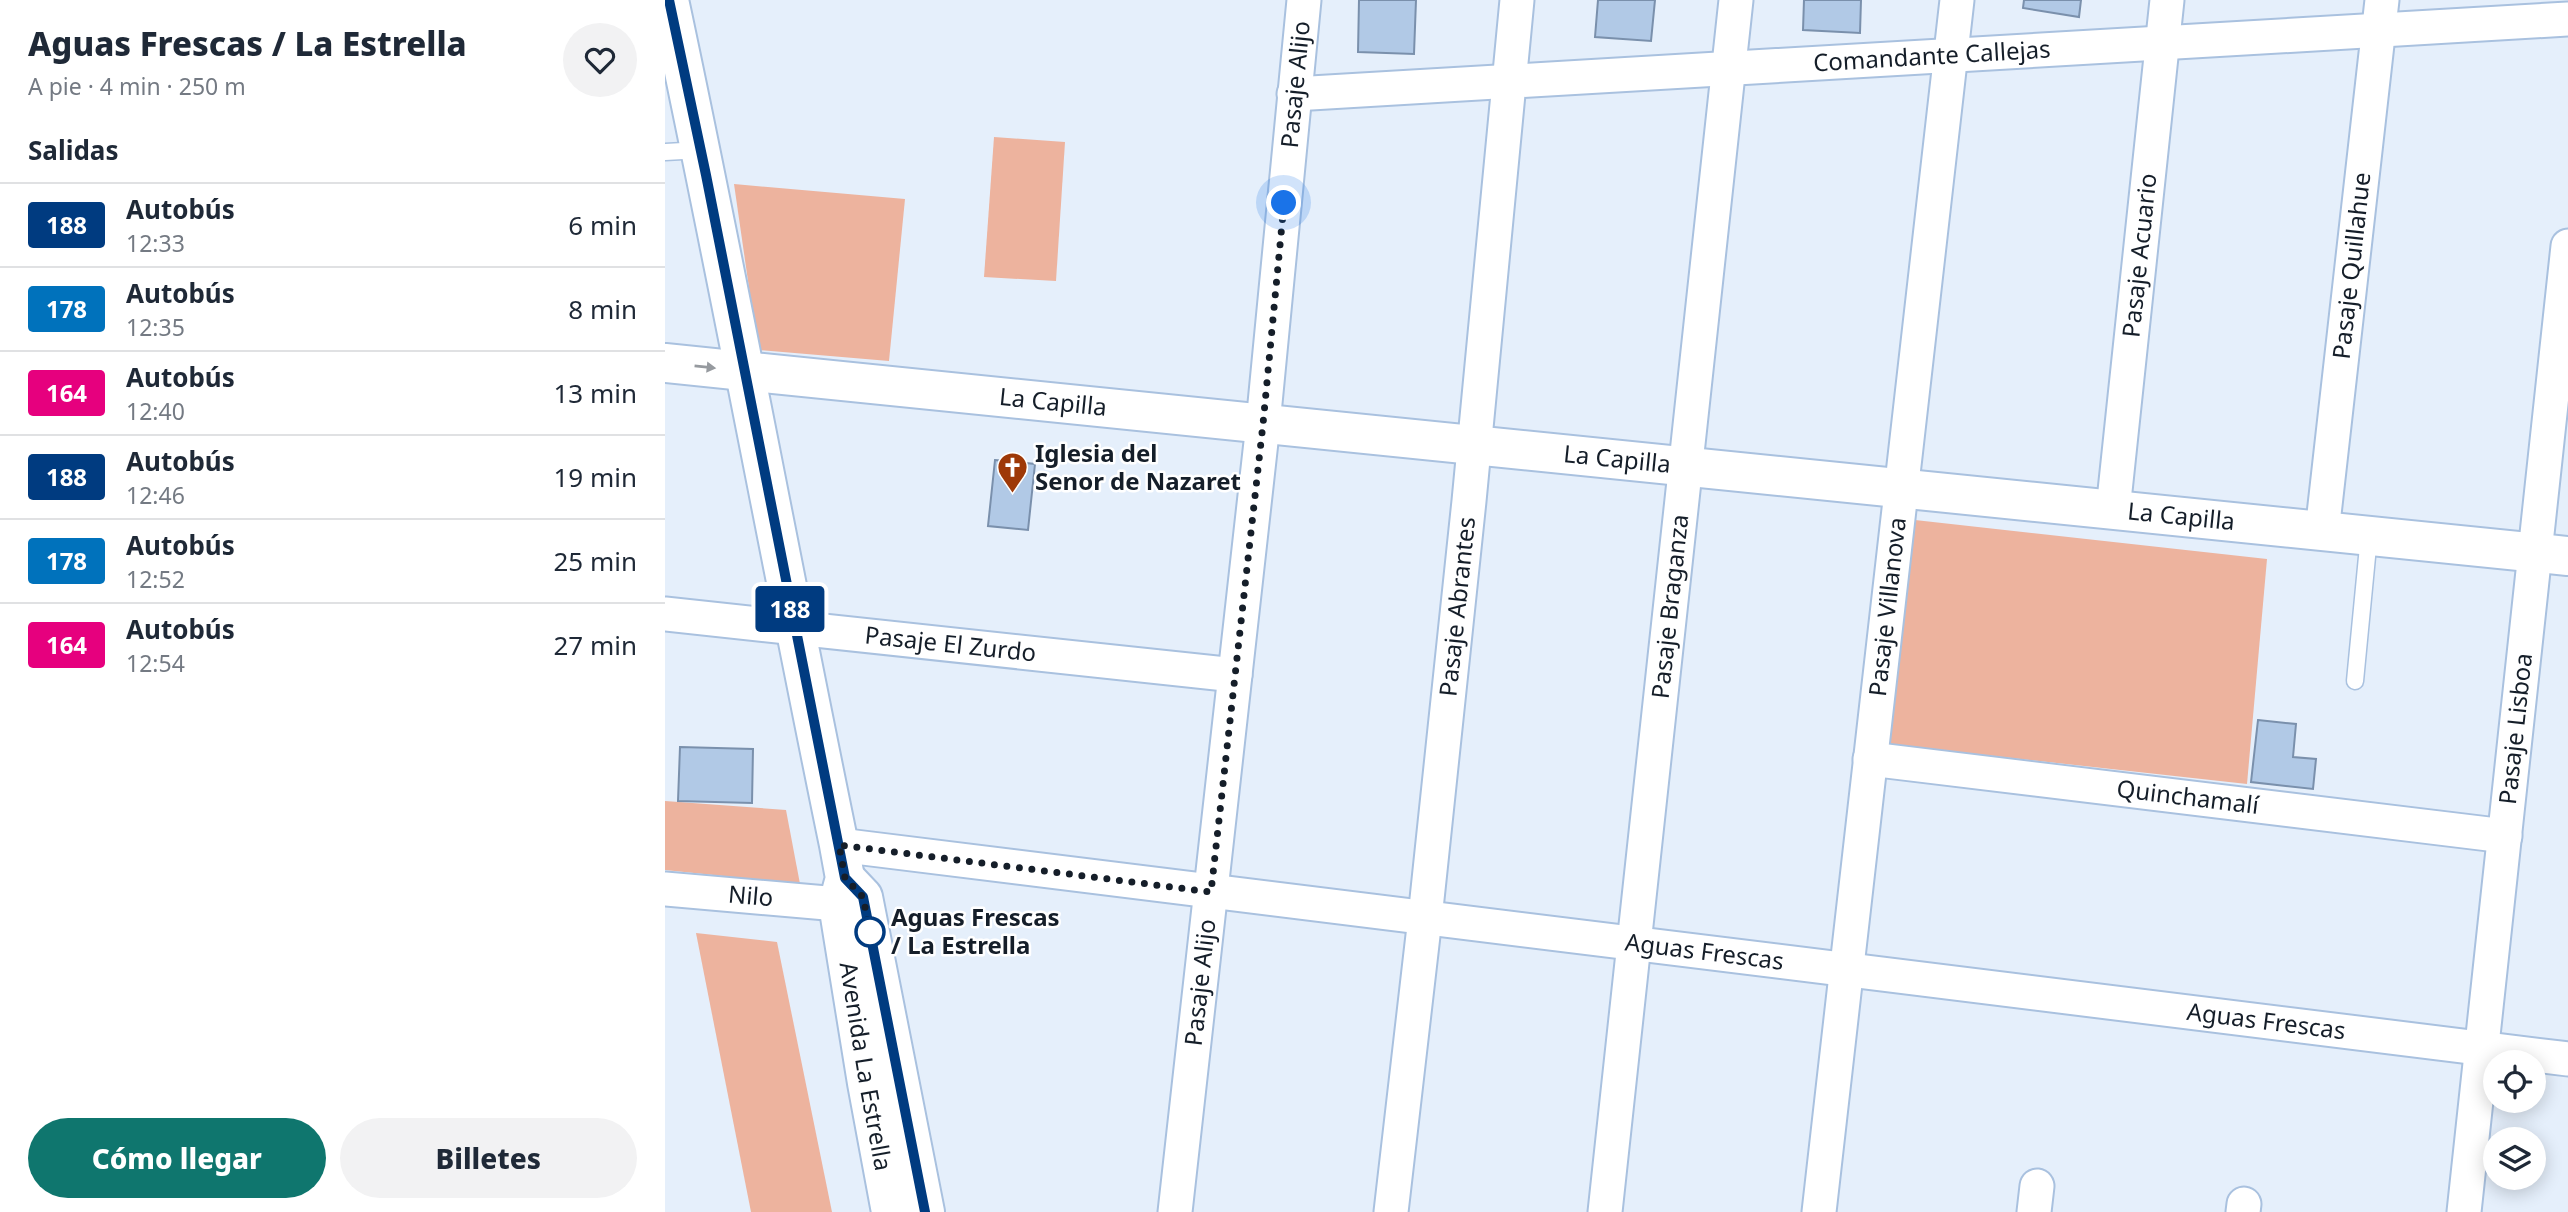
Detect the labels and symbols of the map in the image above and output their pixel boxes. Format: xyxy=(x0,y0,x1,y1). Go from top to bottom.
street label: Pasaje Alijo xyxy=(1272,19,1317,149)
street label: Comandante Callejas xyxy=(1812,31,2051,78)
street label: Pasaje Quillahue xyxy=(2324,170,2377,361)
street label: Pasaje Acuario xyxy=(2113,172,2164,339)
your location xyxy=(1266,185,1301,220)
one-way arrow xyxy=(694,362,716,373)
street label: La Capilla xyxy=(998,379,1108,423)
place label: Iglesia del Senor de Nazaret xyxy=(1035,436,1241,497)
street label: La Capilla xyxy=(1562,436,1673,480)
church icon: Iglesia del Senor de Nazaret xyxy=(995,451,1029,495)
street label: La Capilla xyxy=(2126,493,2237,537)
street label: Pasaje Braganza xyxy=(1643,512,1695,700)
street label: Pasaje Abrantes xyxy=(1430,515,1482,698)
street label: Pasaje Villanova xyxy=(1860,515,1913,698)
line badge: 188 xyxy=(750,586,830,632)
street label: Pasaje El Zurdo xyxy=(863,617,1038,669)
street label: Pasaje Lisboa xyxy=(2490,651,2539,806)
street label: Quinchamalí xyxy=(2115,771,2262,821)
street label: Nilo xyxy=(727,877,775,913)
place label: Aguas Frescas / La Estrella xyxy=(891,900,1060,961)
marker: Aguas Frescas / La Estrella xyxy=(855,917,885,947)
street label: Pasaje Alijo xyxy=(1176,917,1223,1047)
street label: Aguas Frescas xyxy=(1623,924,1786,977)
street label: Avenida La Estrella xyxy=(833,959,901,1173)
street label: Aguas Frescas xyxy=(2185,994,2348,1046)

